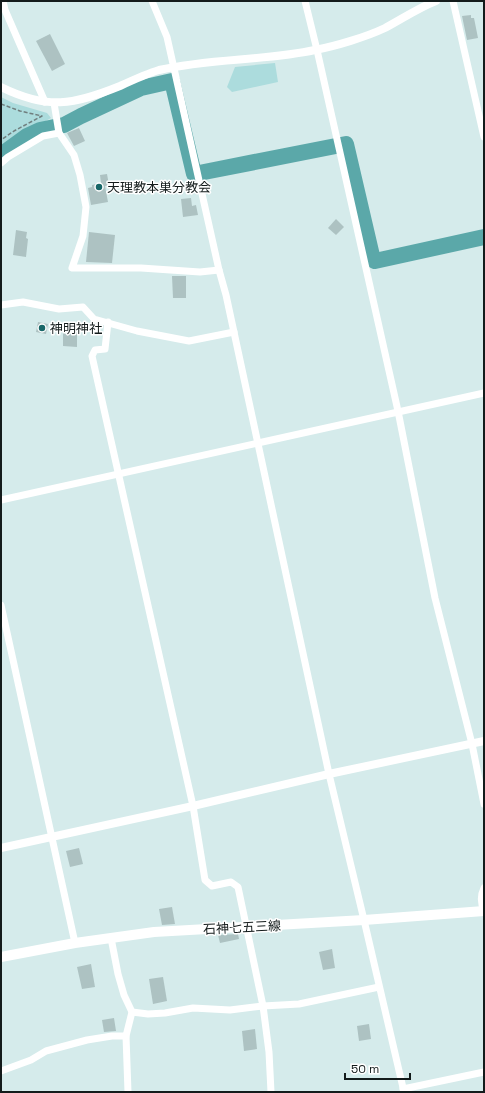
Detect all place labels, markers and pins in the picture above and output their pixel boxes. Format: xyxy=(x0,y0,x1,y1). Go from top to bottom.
place label: 天理教本巣分教会 xyxy=(107,179,211,196)
marker: 天理教本巣分教会 xyxy=(94,182,104,192)
place label: 神明神社 xyxy=(50,320,102,337)
marker: 神明神社 xyxy=(37,323,47,333)

